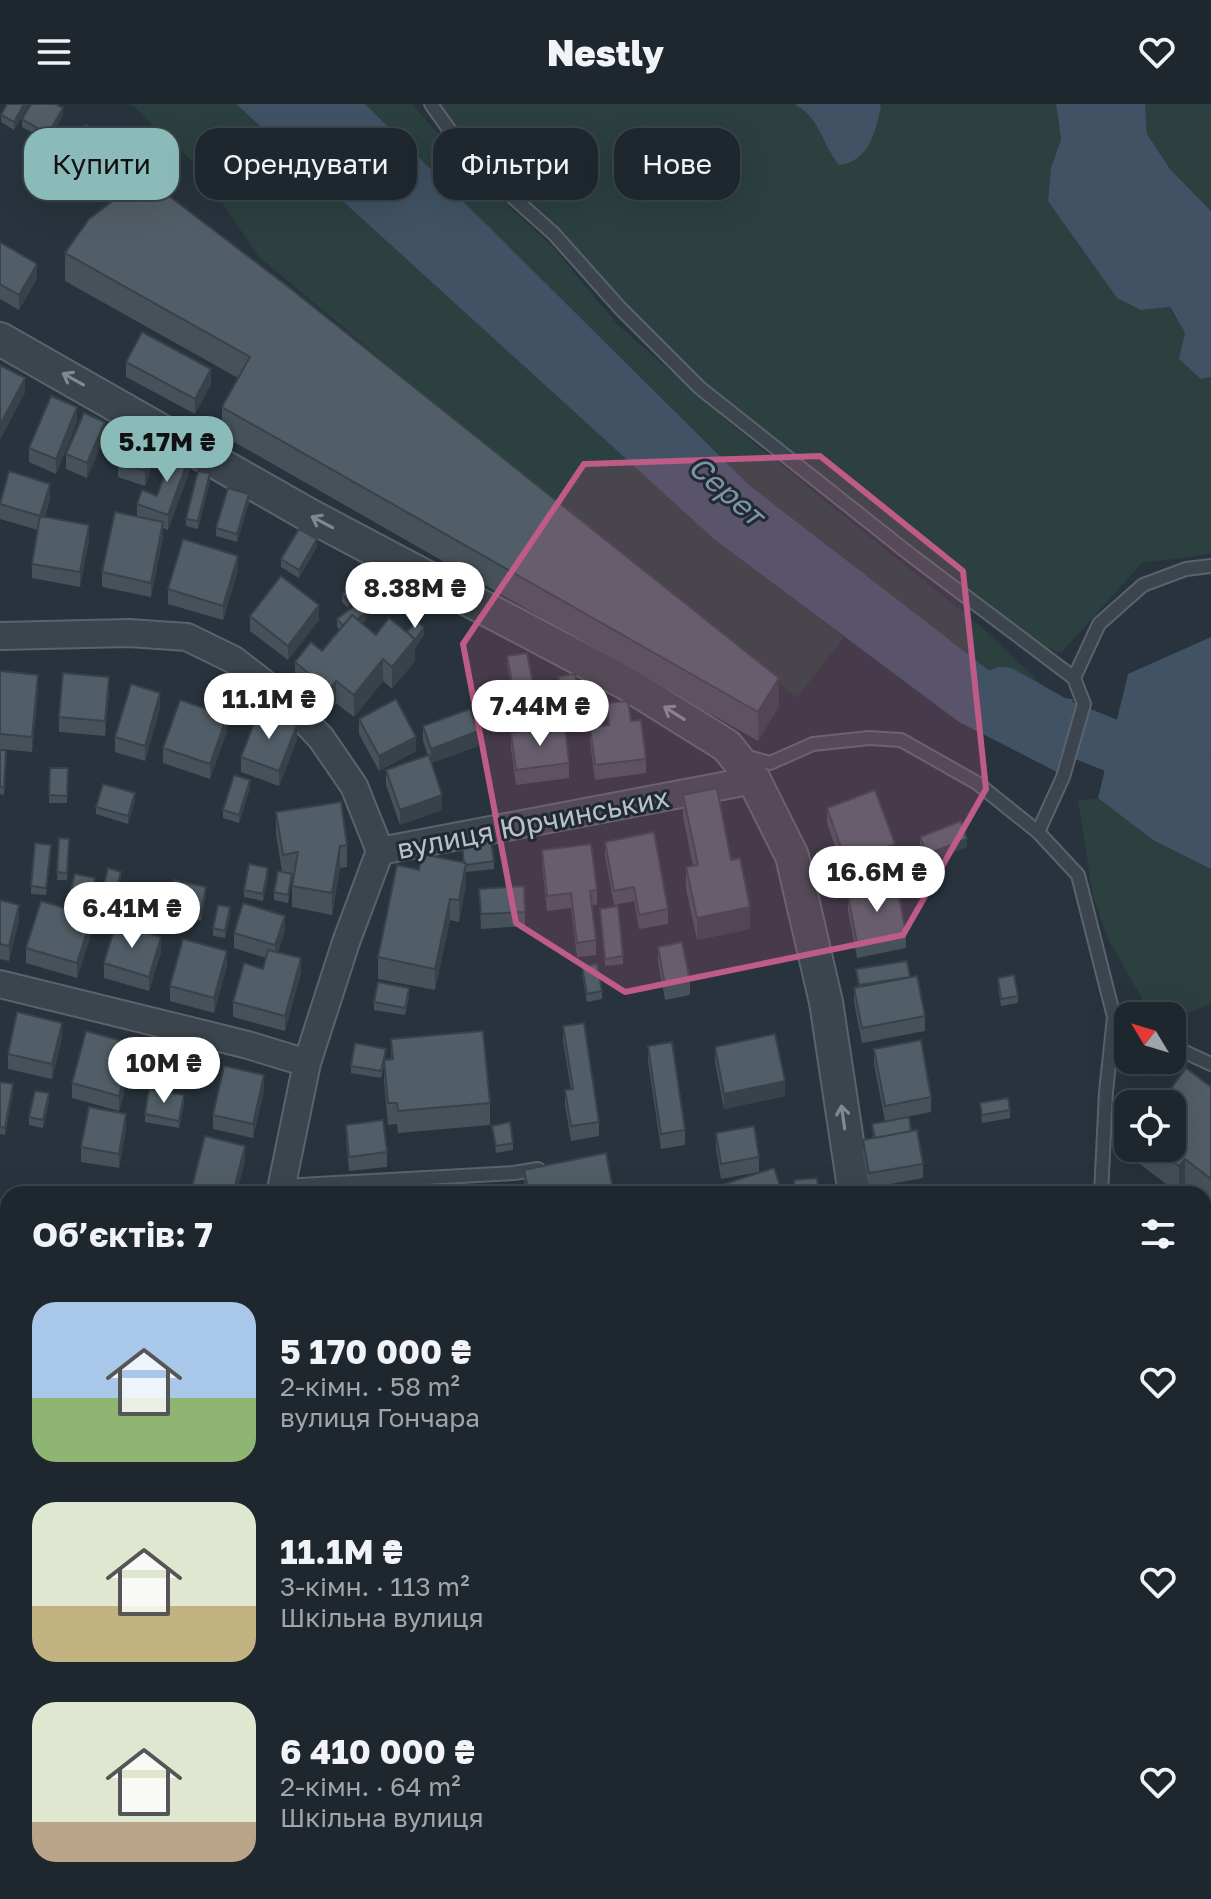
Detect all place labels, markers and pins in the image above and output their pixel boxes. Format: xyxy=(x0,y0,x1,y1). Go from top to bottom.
pin: 5.17M ₴ xyxy=(93,416,241,484)
pin: 8.38M ₴ xyxy=(341,562,489,630)
pin: 11.1M ₴ xyxy=(195,673,343,741)
pin: 7.44M ₴ xyxy=(466,680,614,748)
pin: 16.6M ₴ xyxy=(803,846,951,914)
pin: 6.41M ₴ xyxy=(58,882,206,950)
pin: 10M ₴ xyxy=(108,1037,220,1105)

